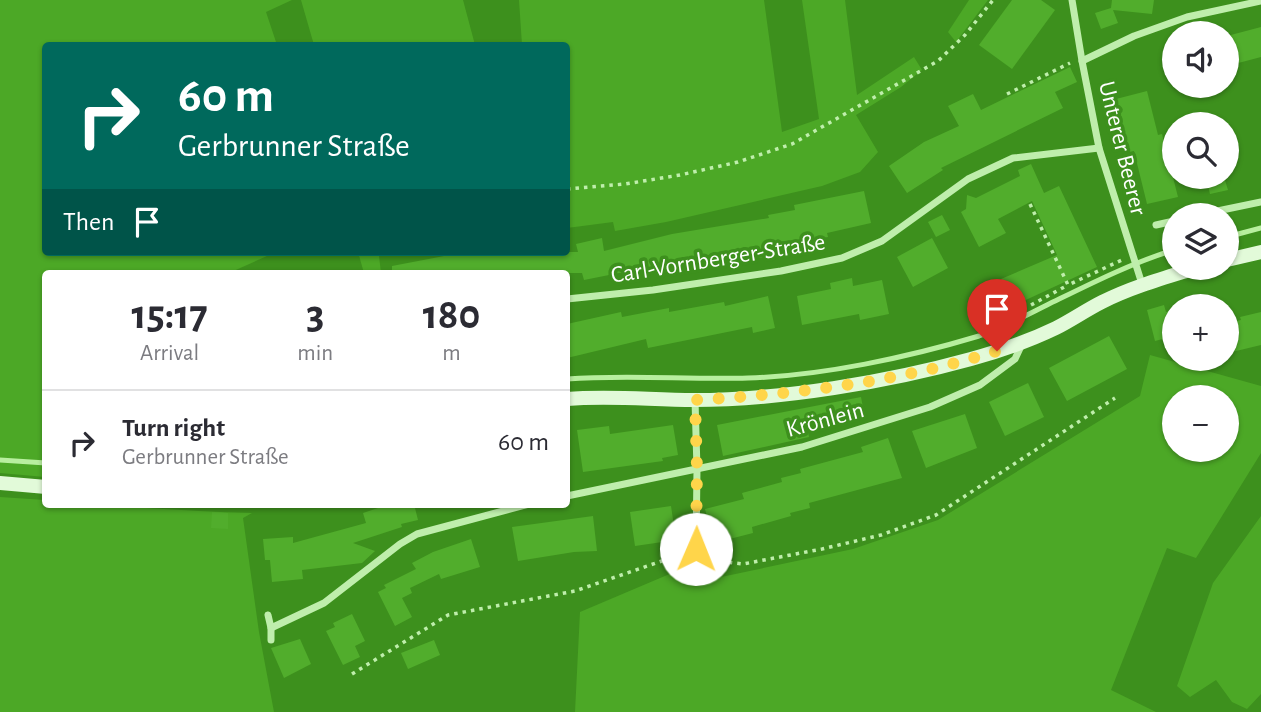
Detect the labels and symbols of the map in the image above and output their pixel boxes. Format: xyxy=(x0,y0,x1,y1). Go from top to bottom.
street label: Unterer Beerer xyxy=(1094,79,1150,218)
street label: Carl-Vornberger-Straße xyxy=(609,230,827,288)
pin xyxy=(967,279,1027,351)
street label: Krönlein xyxy=(784,398,867,442)
position arrow xyxy=(659,512,733,586)

